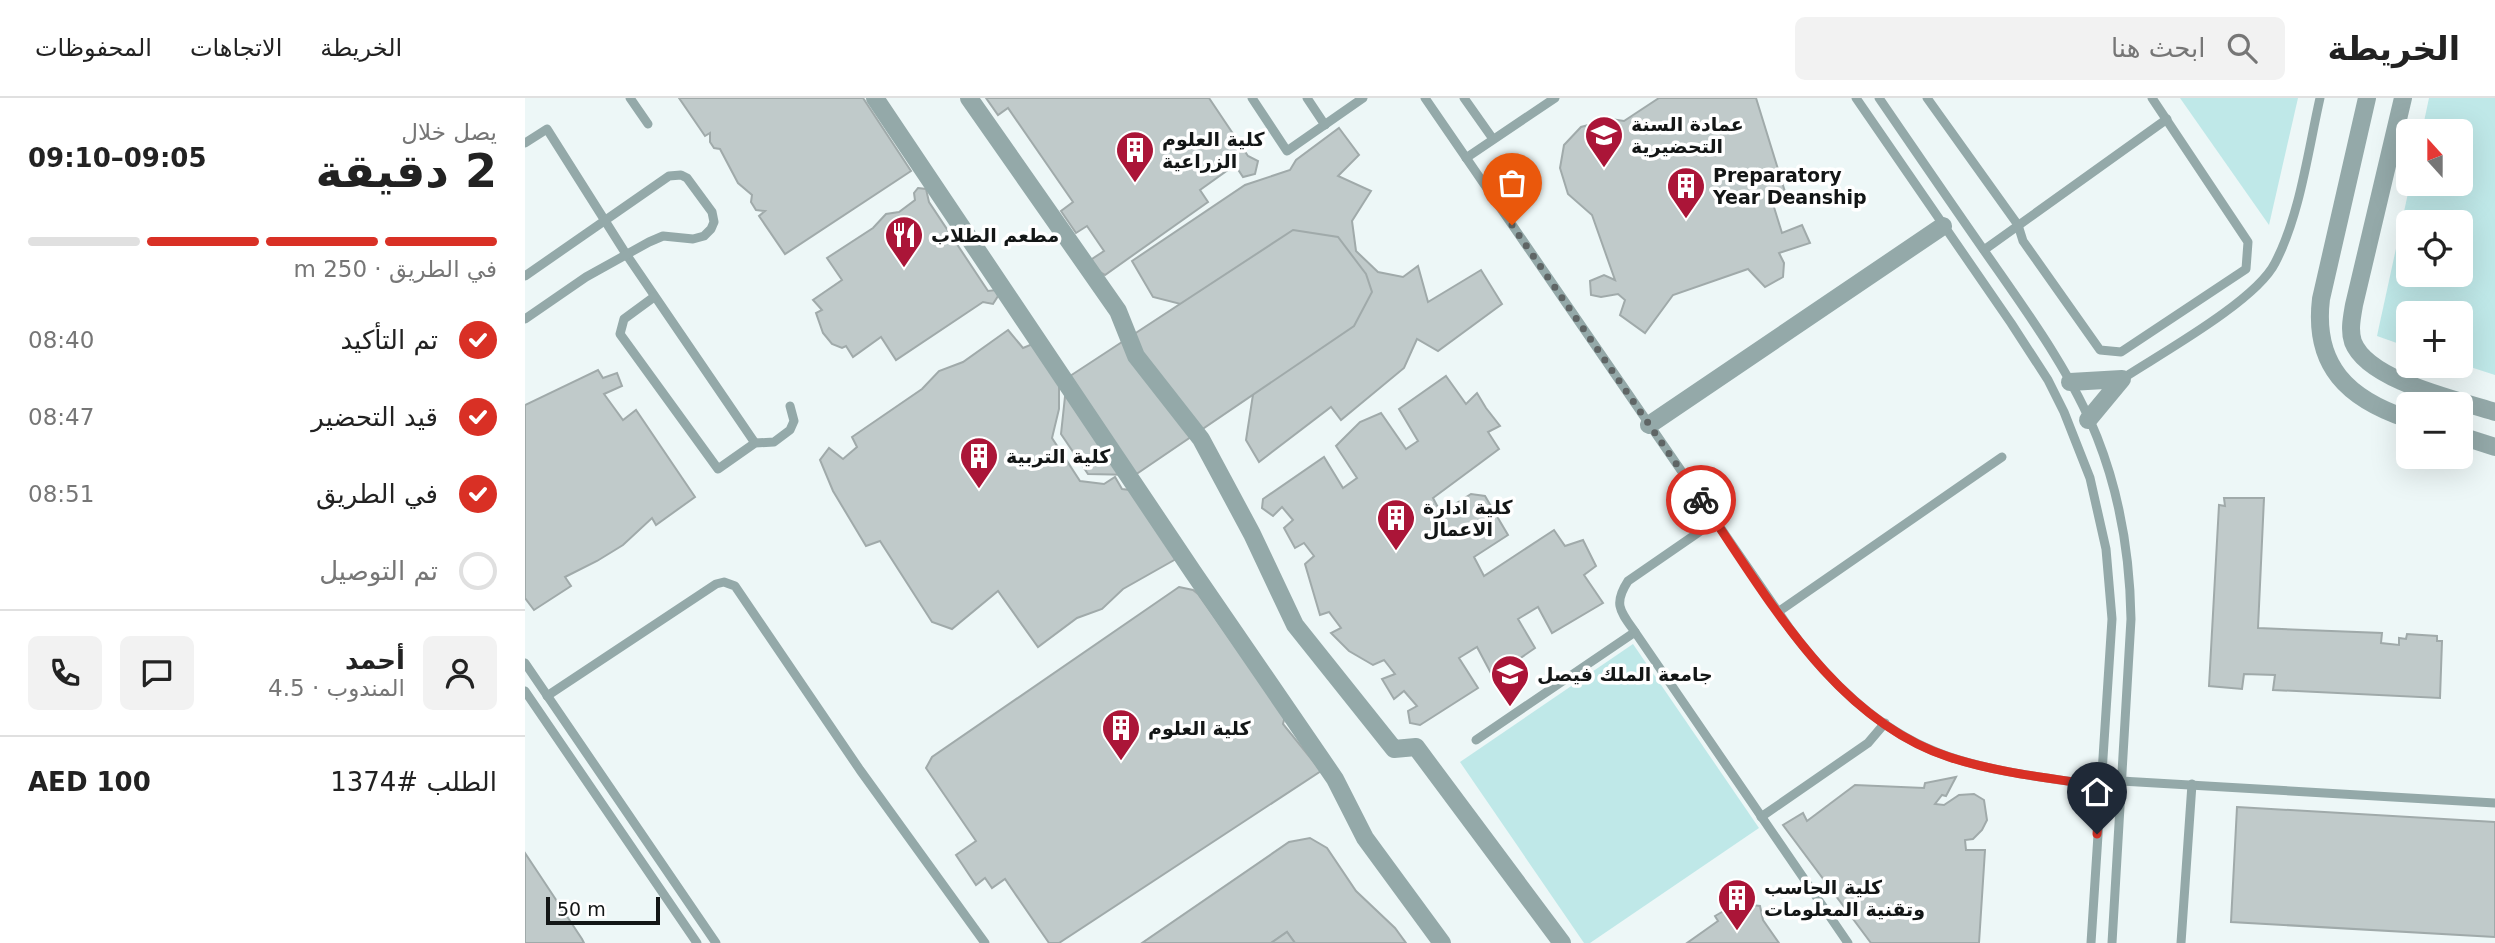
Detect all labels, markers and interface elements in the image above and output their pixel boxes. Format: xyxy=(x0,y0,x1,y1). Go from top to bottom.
search box xyxy=(1795,17,2285,80)
icon: search xyxy=(2223,29,2261,67)
text: الخريطة xyxy=(2327,29,2460,68)
text: ابحث هنا xyxy=(2111,33,2205,63)
text: المحفوظات xyxy=(35,34,152,62)
text: الاتجاهات xyxy=(190,34,282,62)
text: الخريطة xyxy=(320,34,402,62)
place label: عمادة السنة التحضيرية xyxy=(1631,113,1744,158)
school or university icon: عمادة السنة التحضيرية xyxy=(1583,114,1625,169)
text: يصل خلال xyxy=(401,119,497,145)
north arrow xyxy=(2396,119,2473,196)
map controls xyxy=(2396,119,2473,469)
place label: كلية العلوم الزراعية xyxy=(1162,128,1266,173)
building icon: كلية العلوم الزراعية xyxy=(1114,129,1156,184)
text: 09:05–09:10 xyxy=(28,143,207,173)
text: 2 دقيقة xyxy=(315,144,497,198)
pin xyxy=(1482,153,1542,225)
icon: bag xyxy=(1493,164,1531,202)
place label: Preparatory Year Deanship xyxy=(1712,164,1867,208)
building icon: Preparatory Year Deanship xyxy=(1665,165,1707,220)
button: locate xyxy=(2396,210,2473,287)
restaurant icon: مطعم الطلاب xyxy=(883,214,925,269)
place label: مطعم الطلاب xyxy=(931,224,1059,246)
text: في الطريق · 250 m xyxy=(293,256,497,282)
button: + xyxy=(2396,301,2473,378)
icon: check xyxy=(459,321,497,359)
text: تم التأكيد xyxy=(340,325,438,355)
text: 08:40 xyxy=(28,327,94,353)
button: − xyxy=(2396,392,2473,469)
icon: check xyxy=(459,398,497,436)
text: قيد التحضير xyxy=(311,402,438,432)
text: 08:47 xyxy=(28,404,94,430)
building icon: كلية التربية xyxy=(958,435,1000,490)
place label: كلية التربية xyxy=(1006,445,1111,468)
courier xyxy=(1666,465,1736,535)
icon: check xyxy=(459,475,497,513)
text: في الطريق xyxy=(316,479,438,509)
text: 08:51 xyxy=(28,481,94,507)
icon: bike xyxy=(1682,481,1720,519)
place label: كلية ادارة الاعمال xyxy=(1423,496,1514,540)
building icon: كلية ادارة الاعمال xyxy=(1375,497,1417,552)
text: تم التوصيل xyxy=(319,556,438,586)
button: phone xyxy=(28,636,102,710)
button: chat xyxy=(120,636,194,710)
button: person xyxy=(423,636,497,710)
text: أحمد xyxy=(345,645,405,675)
school or university icon: جامعة الملك فيصل xyxy=(1489,653,1531,708)
place label: جامعة الملك فيصل xyxy=(1537,663,1713,685)
text: المندوب · 4.5 xyxy=(268,675,405,701)
building icon: كلية العلوم xyxy=(1100,707,1142,762)
place label: كلية العلوم xyxy=(1148,717,1252,740)
pin xyxy=(2067,762,2127,834)
text: AED 100 xyxy=(28,767,151,797)
text: الطلب #1374 xyxy=(330,767,497,797)
icon: home xyxy=(2078,773,2116,811)
place label: كلية الحاسب وتقنية المعلومات xyxy=(1764,876,1925,921)
building icon: كلية الحاسب وتقنية المعلومات xyxy=(1716,877,1758,932)
scale bar xyxy=(546,894,660,926)
text: 50 m xyxy=(557,898,606,920)

